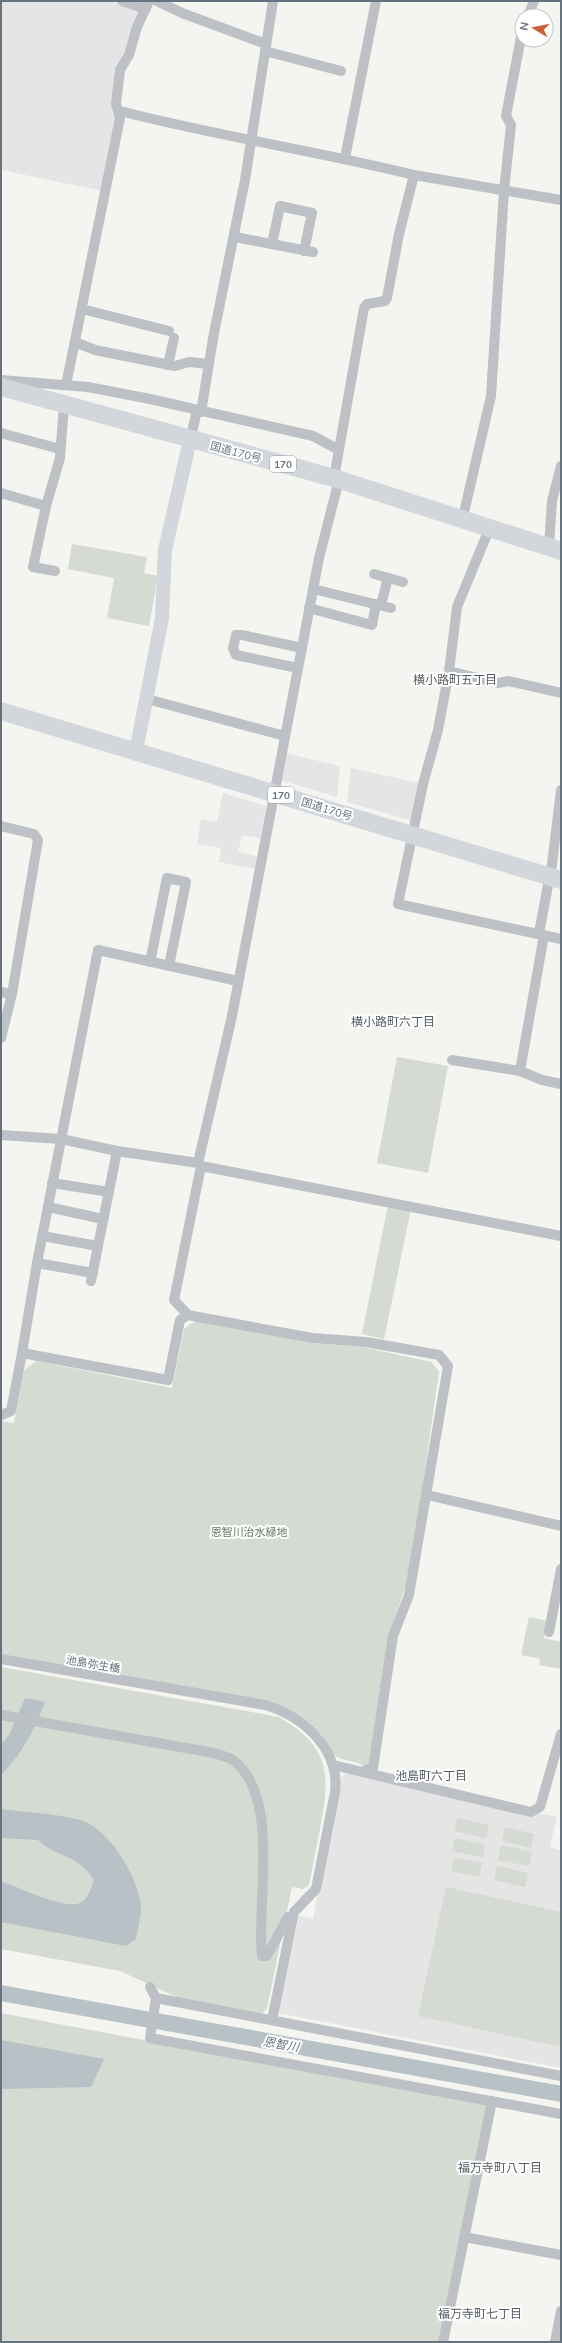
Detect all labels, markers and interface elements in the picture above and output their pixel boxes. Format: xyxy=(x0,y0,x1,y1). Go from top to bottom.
north arrow xyxy=(514,8,554,48)
text: N xyxy=(517,21,532,32)
street label: 国道170号 xyxy=(209,438,263,466)
road number: 170 xyxy=(270,456,296,472)
district label: 横小路町五丁目 xyxy=(413,672,497,687)
road number: 170 xyxy=(268,787,294,803)
street label: 国道170号 xyxy=(300,795,354,823)
district label: 横小路町六丁目 xyxy=(351,1014,435,1029)
park label: 恩智川治水緑地 xyxy=(211,1525,288,1539)
street label: 池島弥生橋 xyxy=(65,1652,121,1676)
district label: 池島町六丁目 xyxy=(395,1768,467,1783)
water label: 恩智川 xyxy=(262,2033,302,2055)
district label: 福万寺町八丁目 xyxy=(458,2160,542,2175)
district label: 福万寺町七丁目 xyxy=(438,2306,522,2321)

